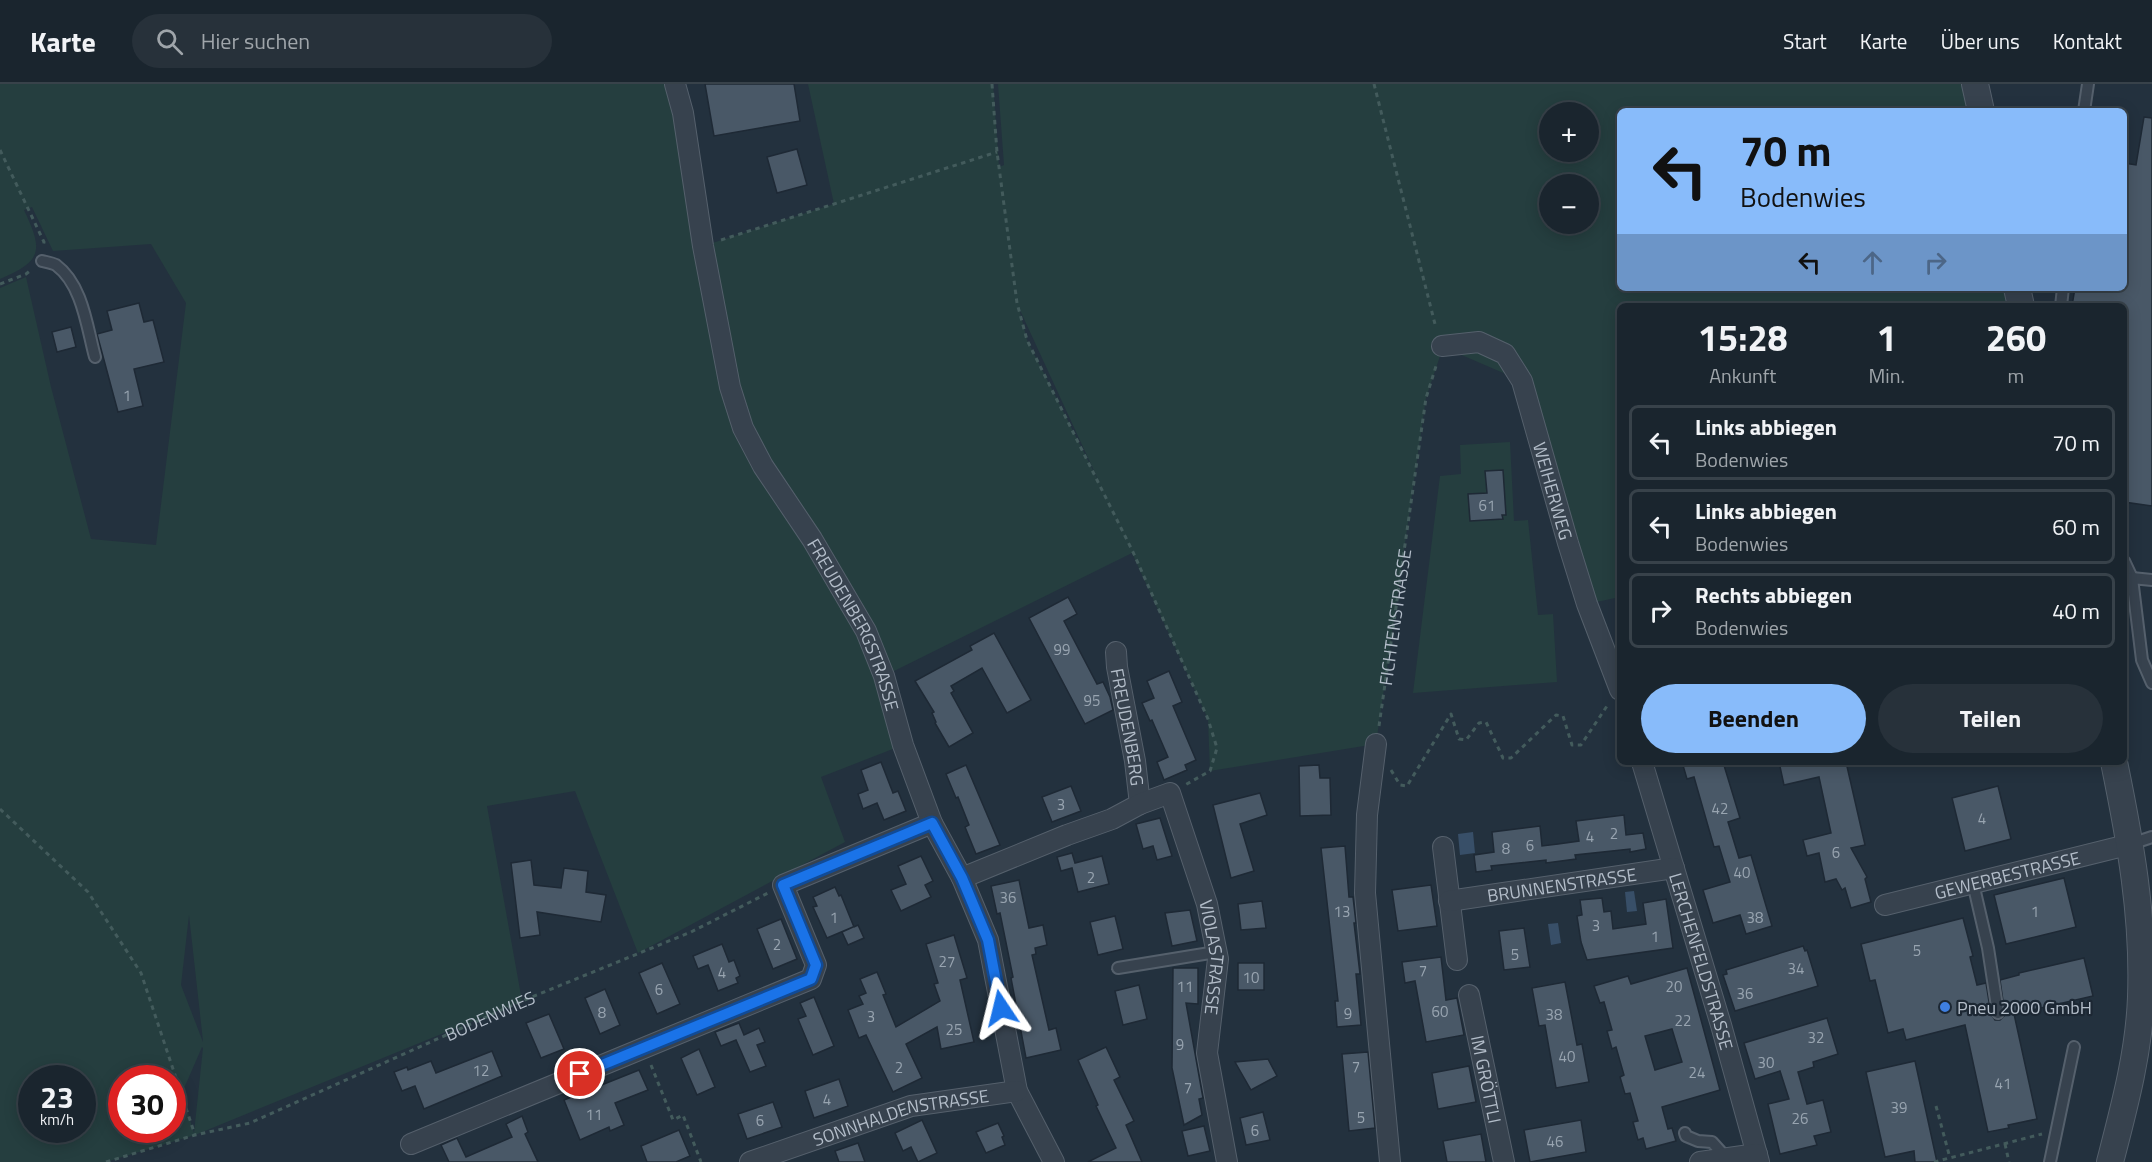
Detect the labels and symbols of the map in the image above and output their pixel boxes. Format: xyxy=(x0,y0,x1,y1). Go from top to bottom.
house number: 1 xyxy=(123,384,131,407)
street label: WEIHERWEG xyxy=(1527,439,1580,543)
house number: 61 xyxy=(1479,494,1495,517)
street label: FREUDENBERGSTRASSE xyxy=(801,533,906,714)
street label: FICHTENSTRASSE xyxy=(1371,547,1418,687)
house number: 99 xyxy=(1054,638,1070,661)
street label: FREUDENBERG xyxy=(1104,666,1151,787)
house number: 95 xyxy=(1084,689,1100,712)
house number: 3 xyxy=(1057,793,1065,816)
house number: 42 xyxy=(1712,797,1728,820)
house number: 4 xyxy=(1978,807,1986,830)
house number: 2 xyxy=(1610,822,1618,845)
house number: 4 xyxy=(1586,825,1594,848)
house number: 6 xyxy=(1526,834,1534,857)
house number: 8 xyxy=(1502,837,1510,860)
house number: 6 xyxy=(1832,841,1840,864)
street label: GEWERBESTRASSE xyxy=(1932,844,2083,906)
street label: BRUNNENSTRASSE xyxy=(1485,860,1638,909)
house number: 40 xyxy=(1734,861,1750,884)
house number: 2 xyxy=(1087,866,1095,889)
street label: LERCHENFELDSTRASSE xyxy=(1662,869,1741,1053)
house number: 36 xyxy=(1000,886,1016,909)
street label: VIOLASTRASSE xyxy=(1193,897,1232,1016)
house number: 13 xyxy=(1334,900,1350,923)
house number: 1 xyxy=(2031,900,2039,923)
house number: 1 xyxy=(830,906,838,929)
house number: 38 xyxy=(1747,906,1763,929)
house number: 3 xyxy=(1592,914,1600,937)
house number: 1 xyxy=(1651,925,1659,948)
house number: 2 xyxy=(773,933,781,956)
house number: 5 xyxy=(1913,939,1921,962)
house number: 5 xyxy=(1511,943,1519,966)
house number: 27 xyxy=(939,950,955,973)
house number: 34 xyxy=(1788,957,1804,980)
house number: 7 xyxy=(1419,959,1427,982)
house number: 4 xyxy=(718,961,726,984)
house number: 10 xyxy=(1243,966,1259,989)
house number: 11 xyxy=(1177,975,1193,998)
house number: 20 xyxy=(1666,975,1682,998)
position arrow xyxy=(969,976,1033,1040)
house number: 6 xyxy=(655,978,663,1001)
house number: 36 xyxy=(1737,982,1753,1005)
street label: BODENWIES xyxy=(440,984,539,1048)
place label: Pneu 2000 GmbH xyxy=(1957,994,2092,1021)
house number: 60 xyxy=(1432,1000,1448,1023)
marker: Pneu 2000 GmbH xyxy=(1938,1000,1952,1014)
house number: 8 xyxy=(598,1001,606,1024)
house number: 9 xyxy=(1344,1002,1352,1025)
house number: 38 xyxy=(1546,1003,1562,1026)
house number: 3 xyxy=(867,1005,875,1028)
house number: 22 xyxy=(1675,1009,1691,1032)
house number: 25 xyxy=(946,1018,962,1041)
house number: 32 xyxy=(1808,1026,1824,1049)
house number: 9 xyxy=(1176,1033,1184,1056)
street label: IM GRÖTTLI xyxy=(1464,1033,1509,1126)
house number: 40 xyxy=(1559,1045,1575,1068)
pin xyxy=(554,1048,605,1099)
house number: 30 xyxy=(1758,1051,1774,1074)
house number: 7 xyxy=(1352,1055,1360,1078)
house number: 2 xyxy=(895,1056,903,1079)
house number: 12 xyxy=(473,1059,489,1082)
house number: 24 xyxy=(1689,1061,1705,1084)
speed limit sign: 30 xyxy=(108,1065,186,1143)
house number: 41 xyxy=(1995,1072,2011,1095)
house number: 7 xyxy=(1184,1076,1192,1099)
street label: SONNHALDENSTRASSE xyxy=(809,1082,990,1153)
house number: 4 xyxy=(823,1088,831,1111)
house number: 39 xyxy=(1891,1096,1907,1119)
house number: 11 xyxy=(586,1103,602,1126)
house number: 5 xyxy=(1357,1106,1365,1129)
house number: 26 xyxy=(1792,1107,1808,1130)
house number: 6 xyxy=(756,1109,764,1132)
house number: 6 xyxy=(1251,1119,1259,1142)
house number: 46 xyxy=(1547,1130,1563,1153)

